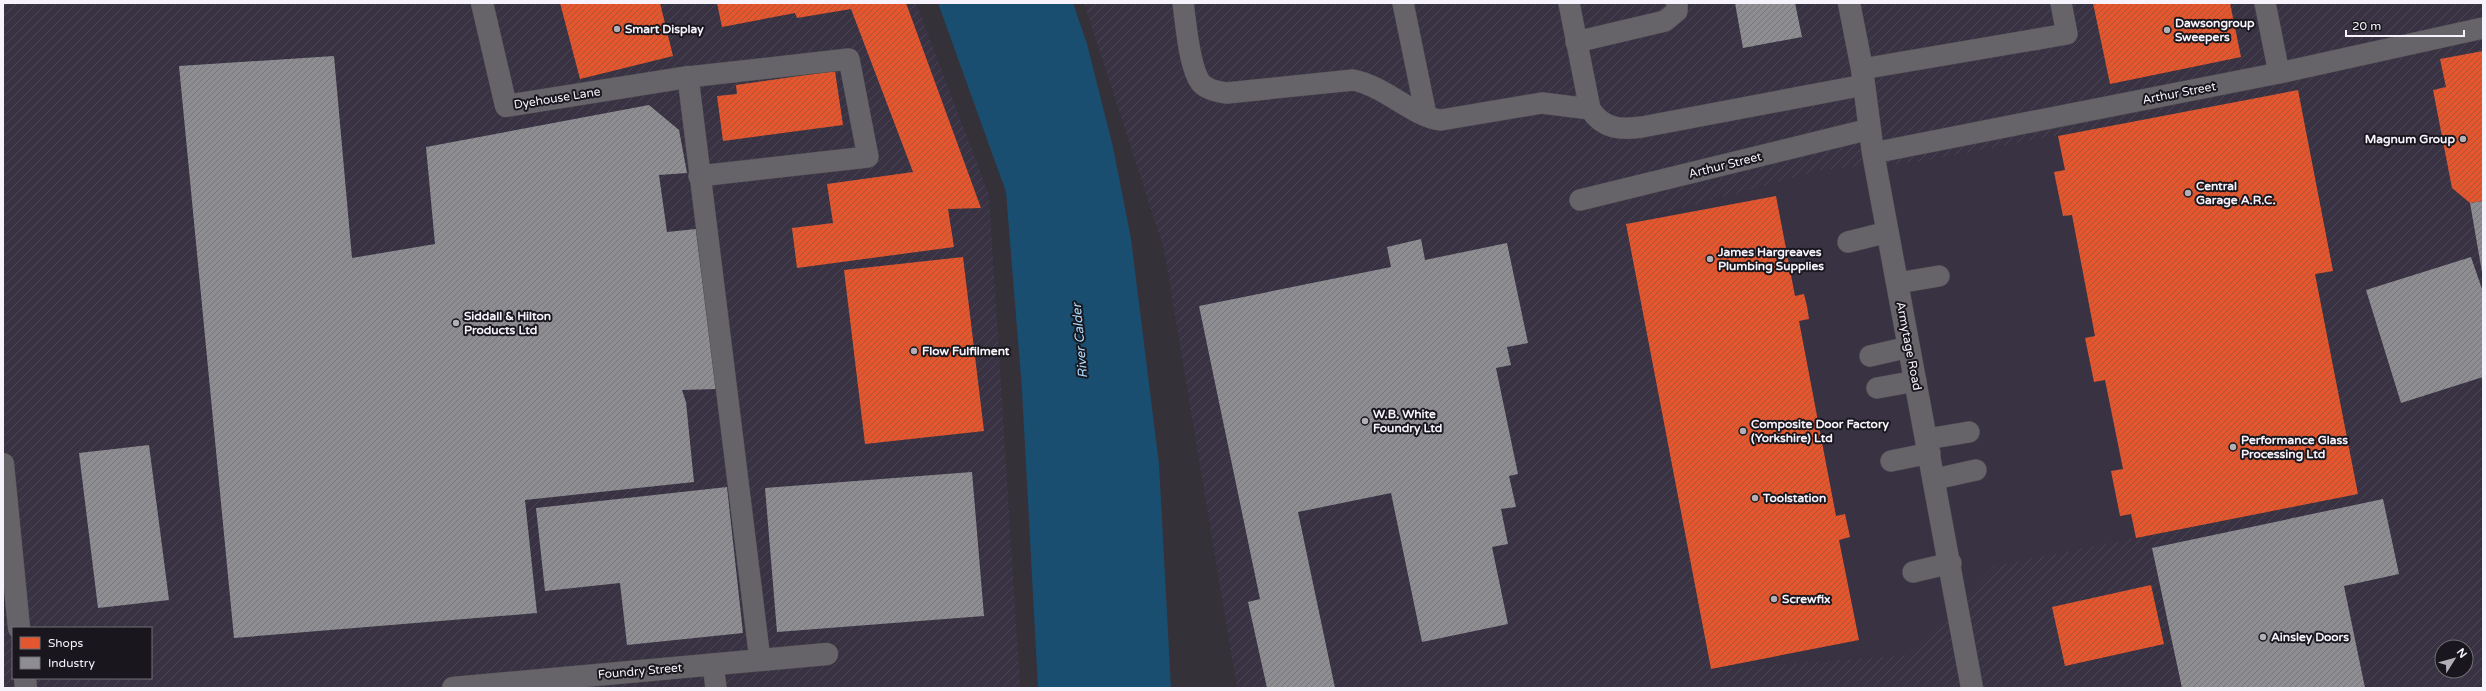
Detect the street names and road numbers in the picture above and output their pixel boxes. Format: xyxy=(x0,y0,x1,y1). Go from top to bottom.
street label: Arthur Street xyxy=(2141,79,2217,107)
street label: Dyehouse Lane xyxy=(513,84,602,112)
street label: Arthur Street xyxy=(1687,149,1763,181)
street label: Armytage Road xyxy=(1894,300,1924,392)
street label: Foundry Street xyxy=(597,660,683,682)

